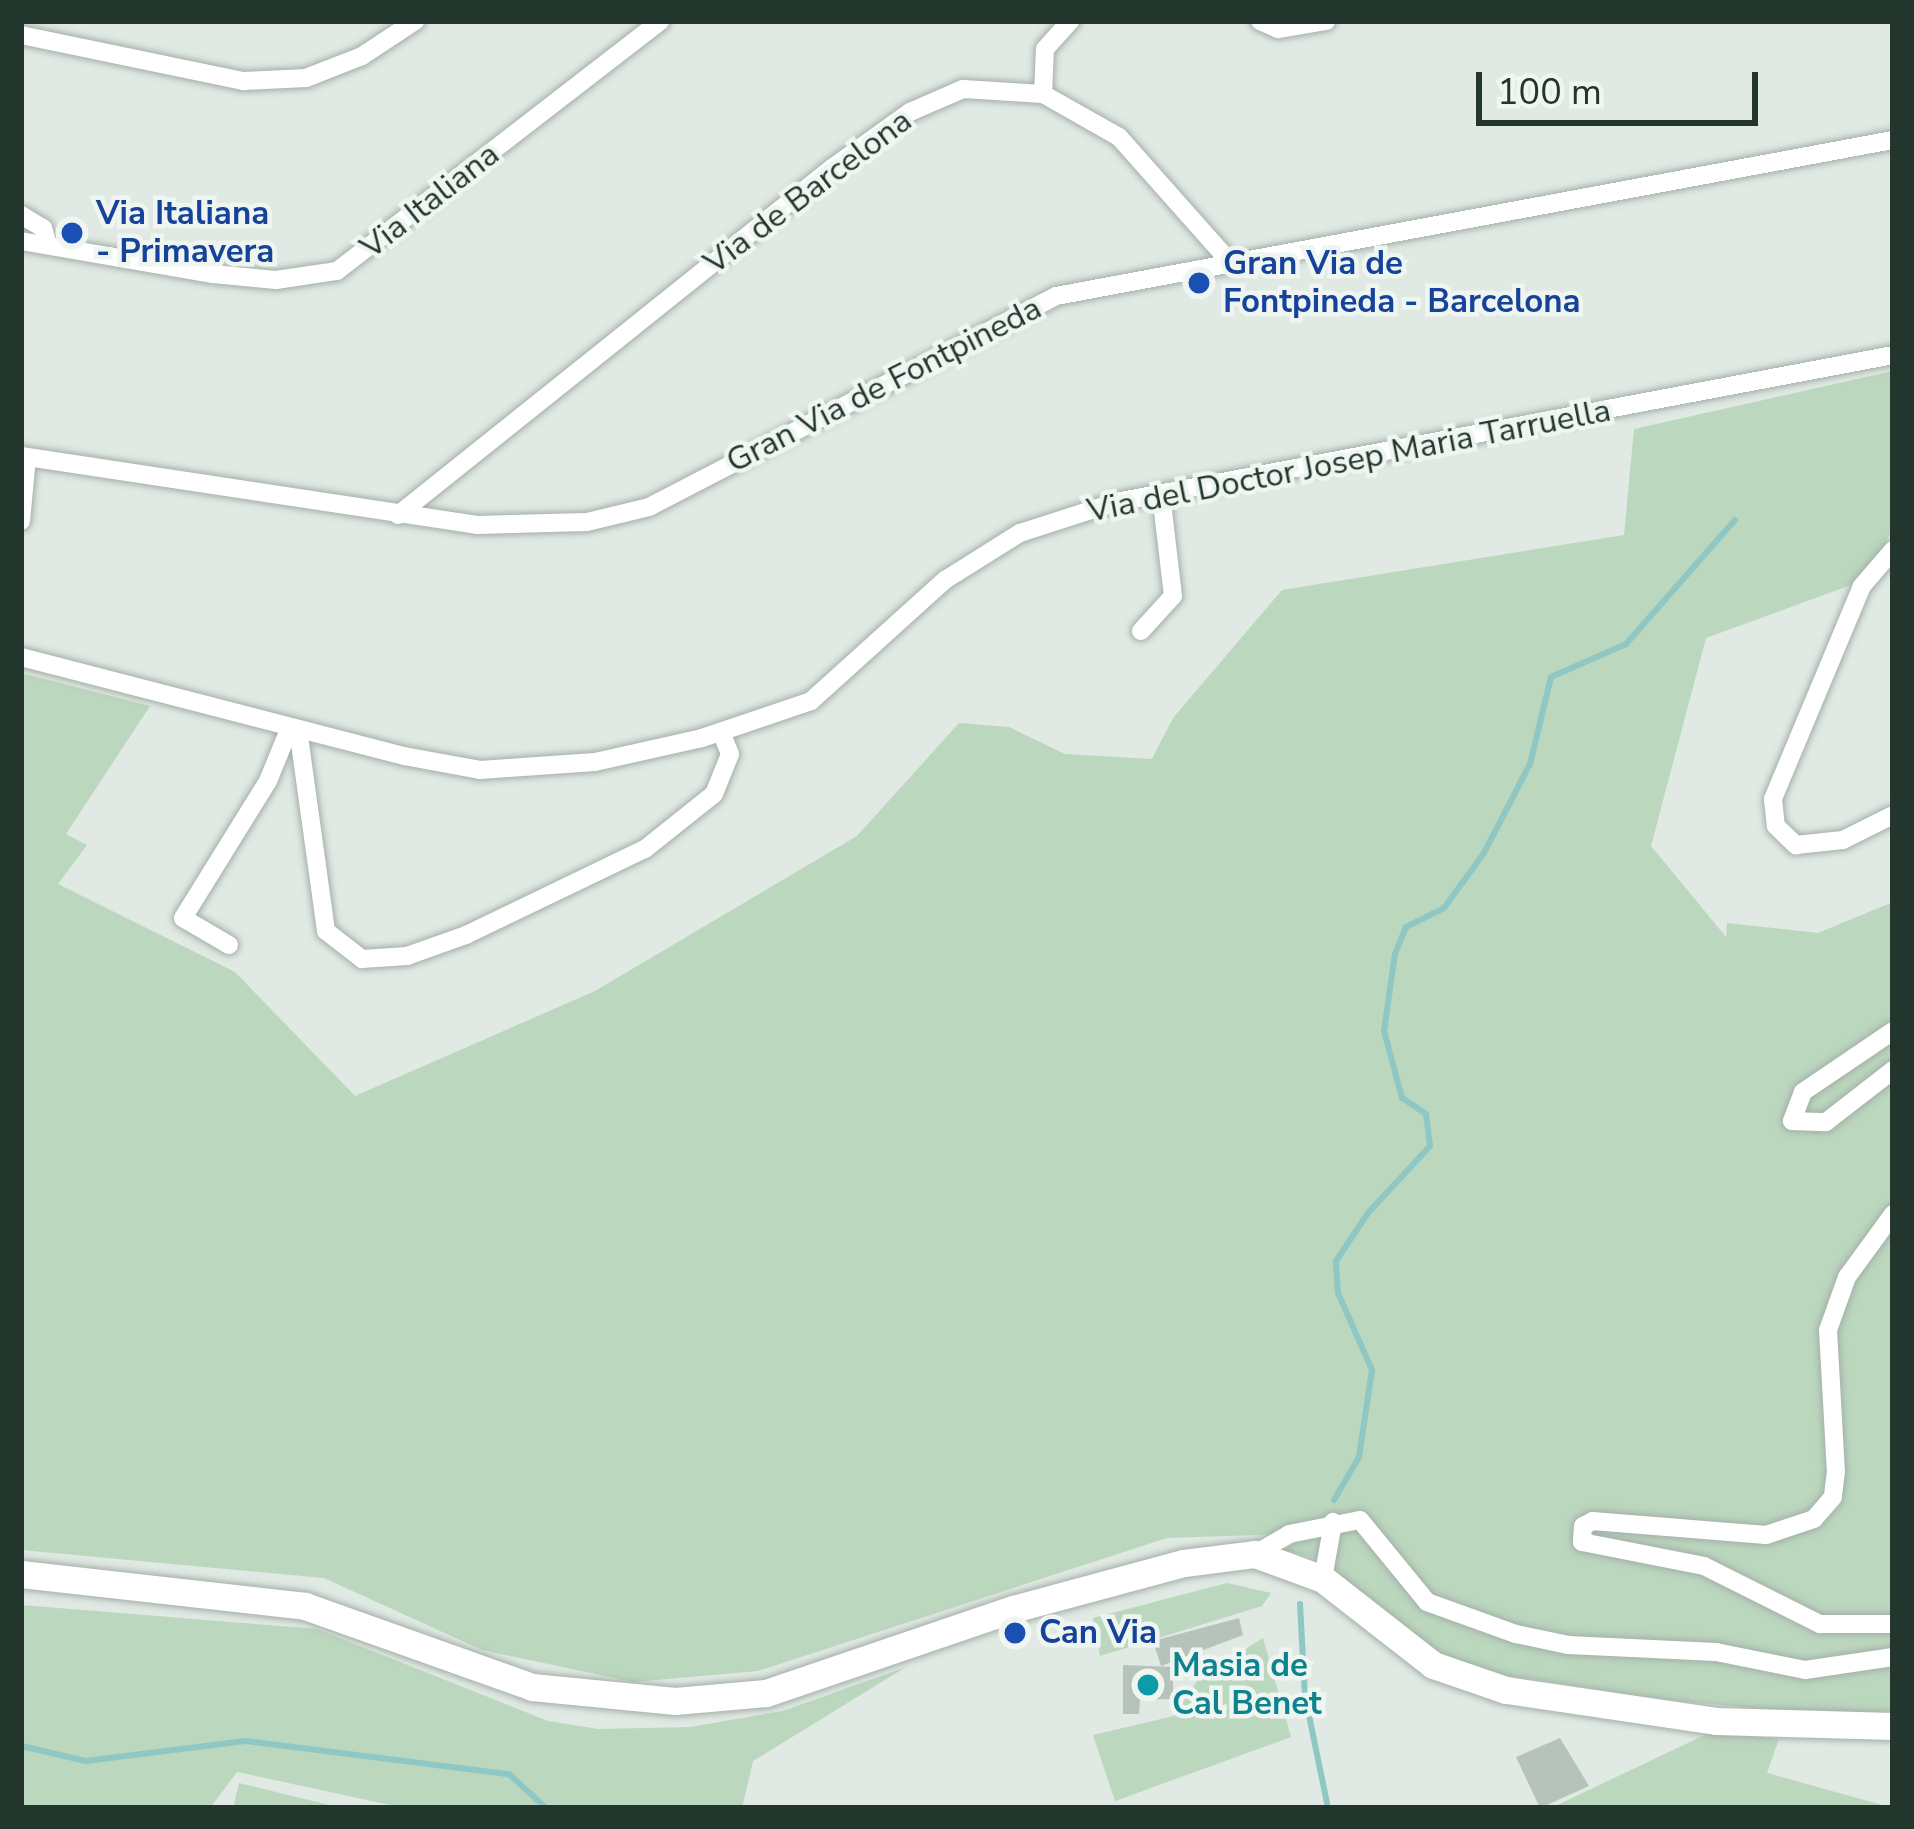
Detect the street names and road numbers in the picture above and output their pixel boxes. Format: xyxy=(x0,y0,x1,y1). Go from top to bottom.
street label: Via de Barcelona xyxy=(696,101,920,283)
street label: Via Italiana xyxy=(353,135,507,267)
street label: Gran Via de Fontpineda xyxy=(720,288,1048,482)
street label: Via del Doctor Josep Maria Tarruella xyxy=(1084,391,1614,531)

